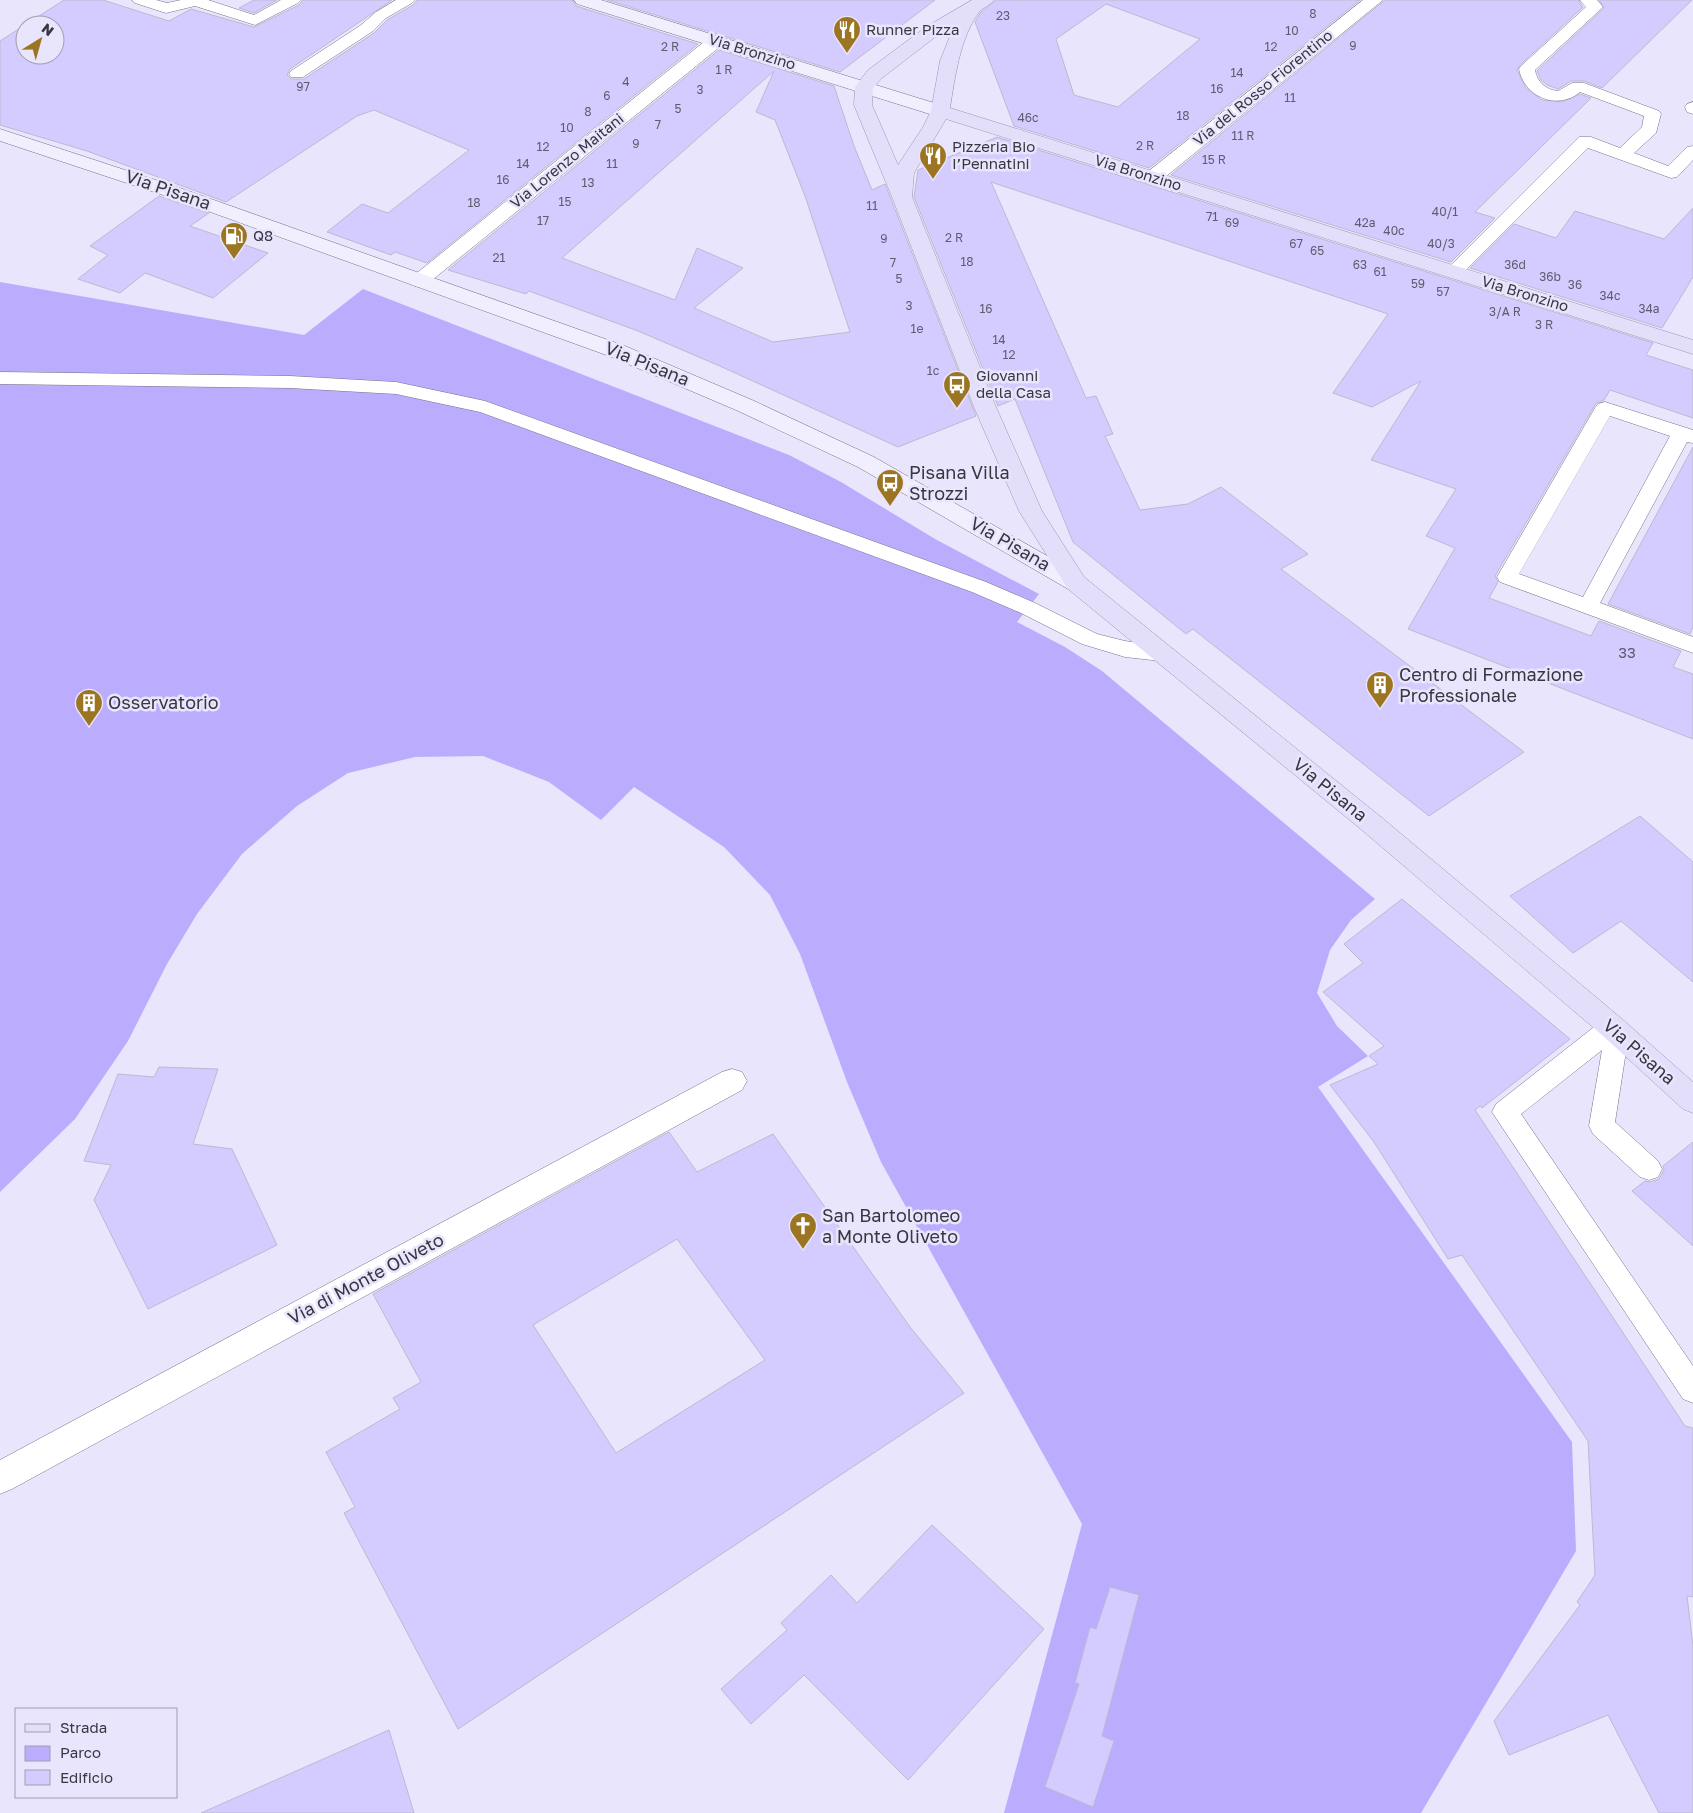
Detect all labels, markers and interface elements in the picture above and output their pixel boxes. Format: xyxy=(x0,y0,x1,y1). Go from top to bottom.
house number: 8 xyxy=(1309,6,1317,21)
house number: 23 xyxy=(996,8,1010,23)
north arrow xyxy=(15,15,65,65)
restaurant icon: Runner Pizza xyxy=(832,15,862,54)
text: N xyxy=(39,19,57,39)
place label: Runner Pizza xyxy=(866,20,960,38)
house number: 10 xyxy=(1285,23,1299,38)
street label: Via del Rosso Fiorentino xyxy=(1189,25,1336,149)
street label: Via Bronzino xyxy=(707,29,798,73)
house number: 9 xyxy=(1349,38,1357,53)
house number: 2 R xyxy=(661,39,679,54)
house number: 12 xyxy=(1265,39,1277,54)
house number: 1 R xyxy=(716,62,732,77)
house number: 14 xyxy=(1230,65,1244,80)
house number: 4 xyxy=(622,74,630,89)
house number: 97 xyxy=(296,79,310,94)
house number: 16 xyxy=(1210,81,1224,96)
house number: 3 xyxy=(696,82,704,97)
house number: 6 xyxy=(603,88,611,103)
house number: 11 xyxy=(1284,90,1296,105)
house number: 5 xyxy=(675,101,682,116)
house number: 8 xyxy=(584,104,592,119)
house number: 18 xyxy=(1176,108,1190,123)
street label: Via Lorenzo Maitani xyxy=(506,109,627,212)
house number: 46c xyxy=(1017,110,1039,125)
house number: 7 xyxy=(655,117,661,132)
house number: 10 xyxy=(560,120,574,135)
house number: 11 R xyxy=(1232,128,1254,143)
house number: 9 xyxy=(632,136,640,151)
place label: Pizzeria Bio I’Pennatini xyxy=(952,137,1035,172)
house number: 2 R xyxy=(1136,138,1154,153)
house number: 12 xyxy=(537,139,549,154)
restaurant icon: Pizzeria Bio I’Pennatini xyxy=(918,141,948,180)
street label: Via Bronzino xyxy=(1093,150,1184,194)
house number: 15 R xyxy=(1202,152,1226,167)
house number: 14 xyxy=(516,156,530,171)
house number: 11 xyxy=(606,156,618,171)
street label: Via Pisana xyxy=(123,164,214,214)
house number: 16 xyxy=(496,172,510,187)
house number: 13 xyxy=(582,175,594,190)
house number: 15 xyxy=(559,194,571,209)
house number: 18 xyxy=(467,195,481,210)
house number: 11 xyxy=(866,198,878,213)
house number: 40/1 xyxy=(1432,204,1458,219)
house number: 71 xyxy=(1206,209,1218,224)
house number: 17 xyxy=(537,213,549,228)
house number: 69 xyxy=(1225,215,1239,230)
house number: 42a xyxy=(1354,215,1376,230)
fuel station icon: Q8 xyxy=(219,221,249,260)
house number: 40c xyxy=(1383,223,1405,238)
place label: Q8 xyxy=(253,226,273,244)
house number: 2 R xyxy=(945,230,963,245)
house number: 9 xyxy=(880,231,888,246)
house number: 67 xyxy=(1289,236,1303,251)
house number: 40/3 xyxy=(1427,236,1455,251)
house number: 65 xyxy=(1310,243,1324,258)
house number: 21 xyxy=(493,250,506,265)
house number: 18 xyxy=(960,254,974,269)
house number: 7 xyxy=(890,255,896,270)
house number: 63 xyxy=(1353,257,1367,272)
house number: 36d xyxy=(1504,257,1526,272)
house number: 61 xyxy=(1373,264,1387,279)
house number: 36b xyxy=(1539,269,1561,284)
house number: 5 xyxy=(896,271,903,286)
street label: Via Bronzino xyxy=(1480,271,1571,315)
house number: 59 xyxy=(1411,276,1425,291)
house number: 36 xyxy=(1568,277,1582,292)
house number: 57 xyxy=(1436,284,1450,299)
house number: 34c xyxy=(1600,288,1621,303)
house number: 3 xyxy=(905,298,913,313)
house number: 16 xyxy=(979,301,993,316)
house number: 34a xyxy=(1638,301,1660,316)
house number: 3/A R xyxy=(1489,304,1521,319)
house number: 3 R xyxy=(1535,317,1553,332)
house number: 1e xyxy=(911,321,923,336)
house number: 14 xyxy=(992,332,1006,347)
street label: Via Pisana xyxy=(602,336,693,390)
house number: 12 xyxy=(1003,347,1015,362)
house number: 1c xyxy=(927,363,940,378)
place label: Giovanni della Casa xyxy=(976,366,1051,401)
bus stop icon: Giovanni della Casa xyxy=(942,370,972,409)
place label: Pisana Villa Strozzi xyxy=(909,461,1010,504)
bus stop icon: Pisana Villa Strozzi xyxy=(875,468,905,507)
street label: Via Pisana xyxy=(966,511,1055,575)
house number: 33 xyxy=(1618,643,1636,661)
place label: Centro di Formazione Professionale xyxy=(1399,663,1583,706)
building icon: Centro di Formazione Professionale xyxy=(1365,670,1395,709)
building icon: Osservatorio xyxy=(74,688,104,727)
place label: Osservatorio xyxy=(108,691,219,713)
street label: Via Pisana xyxy=(1289,753,1372,826)
street label: Via Pisana xyxy=(1599,1014,1681,1089)
place label: San Bartolomeo a Monte Oliveto xyxy=(822,1204,960,1247)
church icon: San Bartolomeo a Monte Oliveto xyxy=(788,1211,818,1250)
street label: Via di Monte Oliveto xyxy=(284,1228,447,1329)
legend xyxy=(15,1708,178,1798)
text: Strada xyxy=(60,1718,107,1736)
text: Parco xyxy=(60,1743,101,1761)
text: Edificio xyxy=(60,1768,113,1786)

